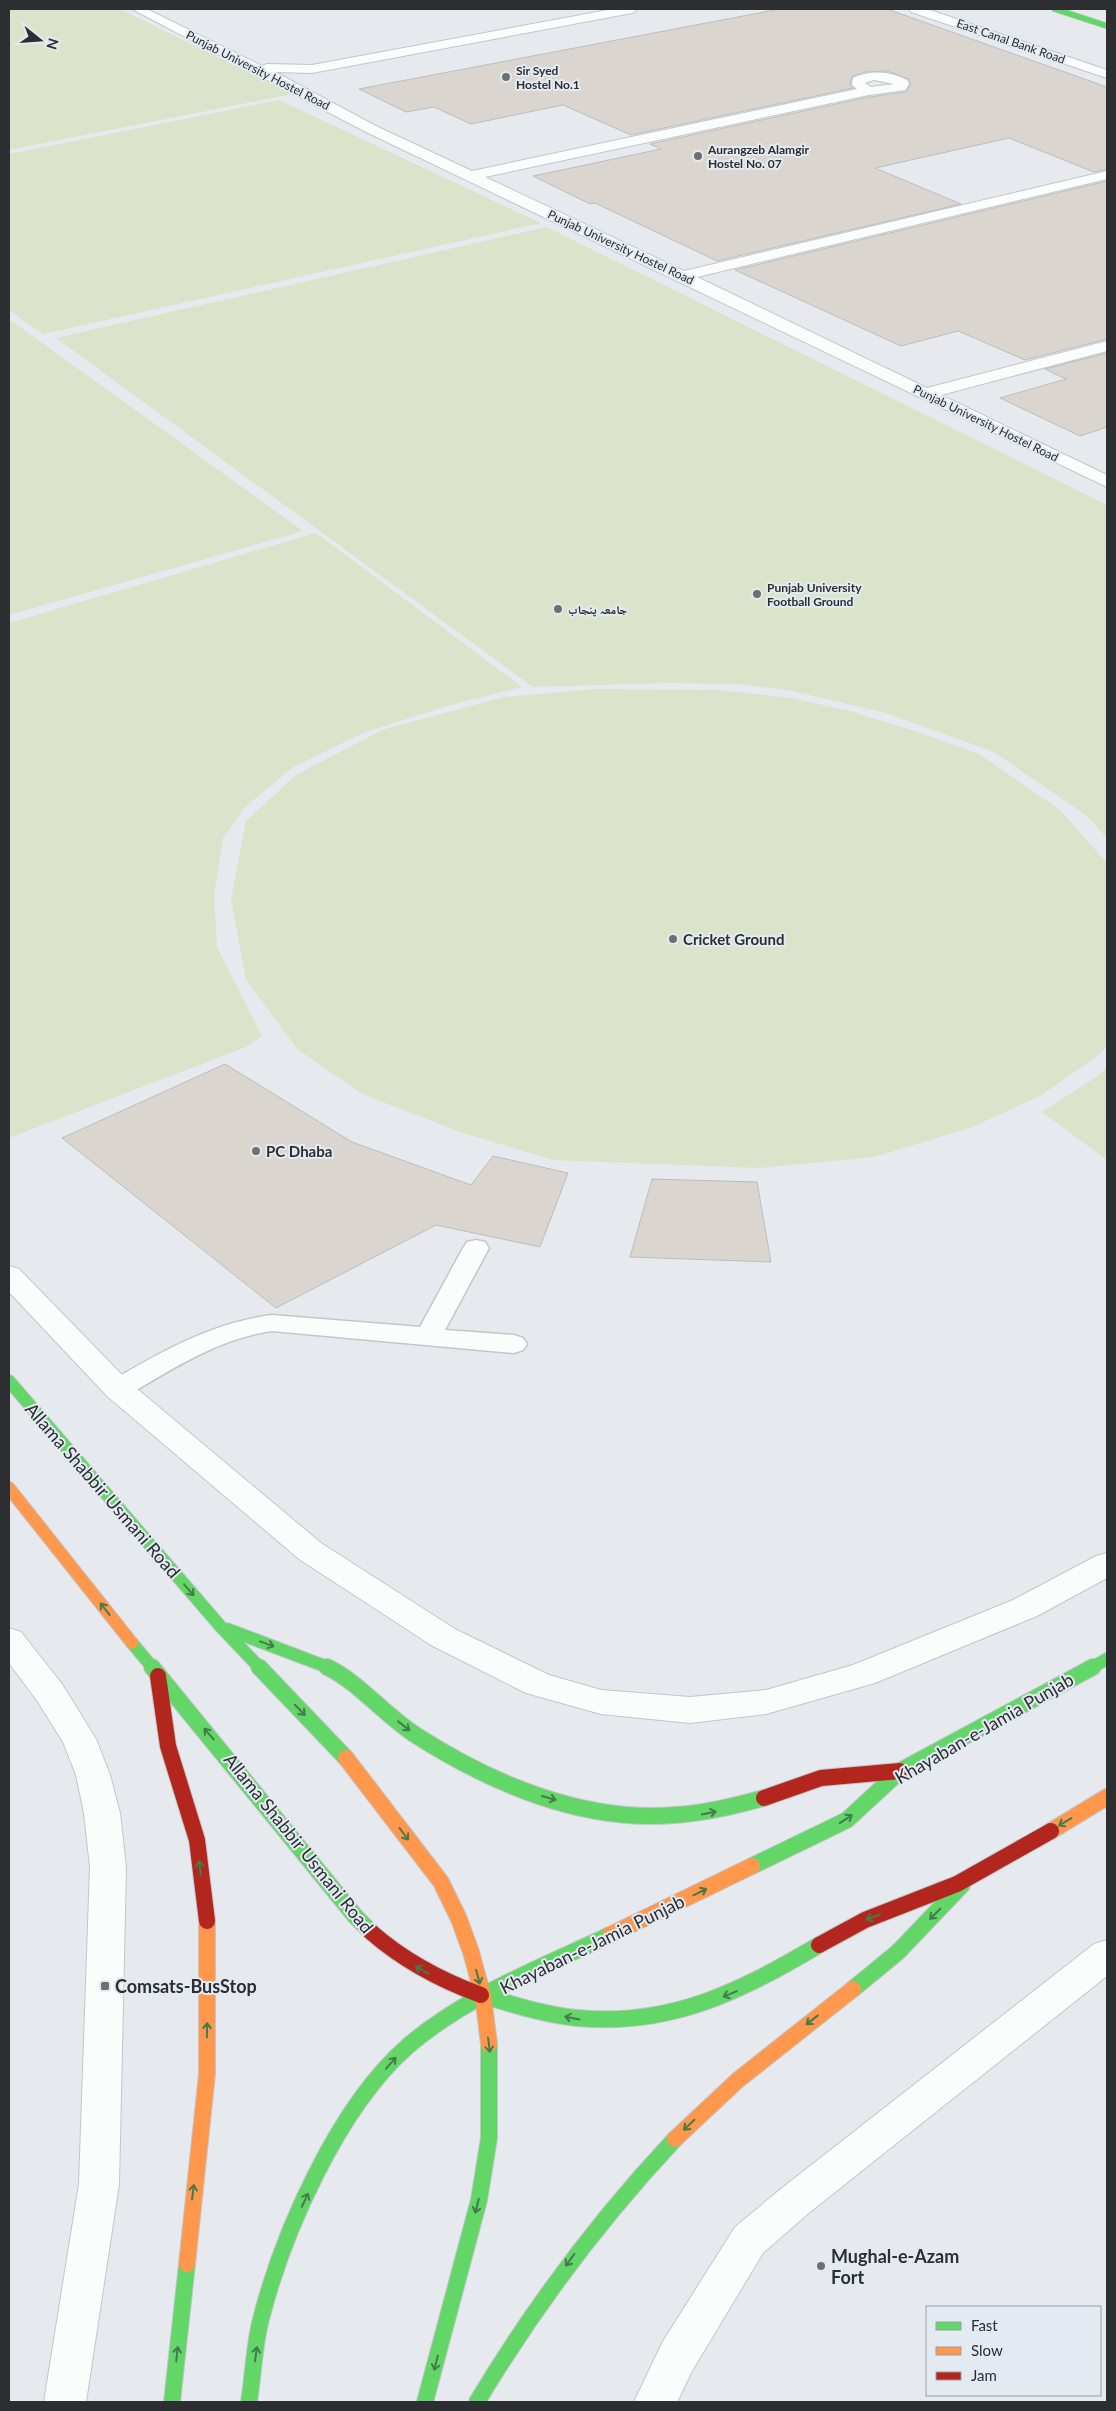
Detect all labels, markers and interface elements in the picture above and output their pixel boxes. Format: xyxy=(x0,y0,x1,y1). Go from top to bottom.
north arrow xyxy=(15,15,65,65)
street label: East Canal Bank Road xyxy=(955,15,1067,67)
street label: Punjab University Hostel Road xyxy=(184,27,332,113)
text: N xyxy=(43,36,63,52)
place label: Sir Syed Hostel No.1 xyxy=(516,63,580,92)
marker: Sir Syed Hostel No.1 xyxy=(500,71,512,83)
place label: Aurangzeb Alamgir Hostel No. 07 xyxy=(707,142,810,171)
marker: Aurangzeb Alamgir Hostel No. 07 xyxy=(692,150,704,162)
street label: Punjab University Hostel Road xyxy=(546,206,696,288)
street label: Punjab University Hostel Road xyxy=(911,381,1061,465)
place label: Punjab University Football Ground xyxy=(767,580,862,609)
marker: Punjab University Football Ground xyxy=(751,588,763,600)
place label: جامعہ پنجاب xyxy=(568,602,628,617)
marker: جامعہ پنجاب xyxy=(552,603,564,615)
place label: Cricket Ground xyxy=(683,930,785,948)
marker: Cricket Ground xyxy=(667,933,679,945)
place label: PC Dhaba xyxy=(266,1142,332,1160)
marker: PC Dhaba xyxy=(250,1145,262,1157)
street label: Allama Shabbir Usmani Road xyxy=(21,1398,185,1582)
one-way arrow xyxy=(184,1584,195,1597)
one-way arrow xyxy=(99,1603,110,1616)
one-way arrow xyxy=(258,1640,274,1649)
street label: Khayaban-e-Jamia Punjab xyxy=(891,1668,1077,1788)
one-way arrow xyxy=(294,1703,306,1716)
one-way arrow xyxy=(398,1721,411,1732)
one-way arrow xyxy=(203,1728,214,1741)
street label: Allama Shabbir Usmani Road xyxy=(220,1749,378,1937)
one-way arrow xyxy=(541,1794,557,1804)
one-way arrow xyxy=(701,1808,717,1817)
one-way arrow xyxy=(838,1814,852,1824)
one-way arrow xyxy=(1059,1817,1073,1827)
one-way arrow xyxy=(399,1827,409,1841)
one-way arrow xyxy=(195,1861,205,1877)
one-way arrow xyxy=(692,1886,707,1896)
street label: Khayaban-e-Jamia Punjab xyxy=(496,1890,688,1998)
one-way arrow xyxy=(929,1907,941,1919)
one-way arrow xyxy=(866,1912,881,1922)
one-way arrow xyxy=(415,1965,430,1974)
one-way arrow xyxy=(474,1968,483,1984)
place label: Comsats-BusStop xyxy=(115,1975,257,1997)
marker: Comsats-BusStop xyxy=(99,1980,111,1992)
one-way arrow xyxy=(723,1990,739,1999)
one-way arrow xyxy=(565,2013,581,2022)
one-way arrow xyxy=(806,2014,819,2025)
one-way arrow xyxy=(202,2023,212,2039)
one-way arrow xyxy=(484,2036,494,2052)
one-way arrow xyxy=(386,2057,397,2070)
one-way arrow xyxy=(682,2119,695,2131)
one-way arrow xyxy=(188,2184,198,2200)
one-way arrow xyxy=(301,2193,310,2208)
one-way arrow xyxy=(472,2197,481,2213)
place label: Mughal-e-Azam Fort xyxy=(831,2245,959,2288)
one-way arrow xyxy=(565,2253,575,2267)
marker: Mughal-e-Azam Fort xyxy=(815,2260,827,2272)
legend xyxy=(926,2306,1101,2396)
text: Fast xyxy=(971,2316,998,2334)
text: Slow xyxy=(971,2341,1003,2359)
one-way arrow xyxy=(172,2346,181,2362)
one-way arrow xyxy=(251,2346,261,2362)
one-way arrow xyxy=(430,2354,440,2370)
text: Jam xyxy=(971,2366,997,2384)

